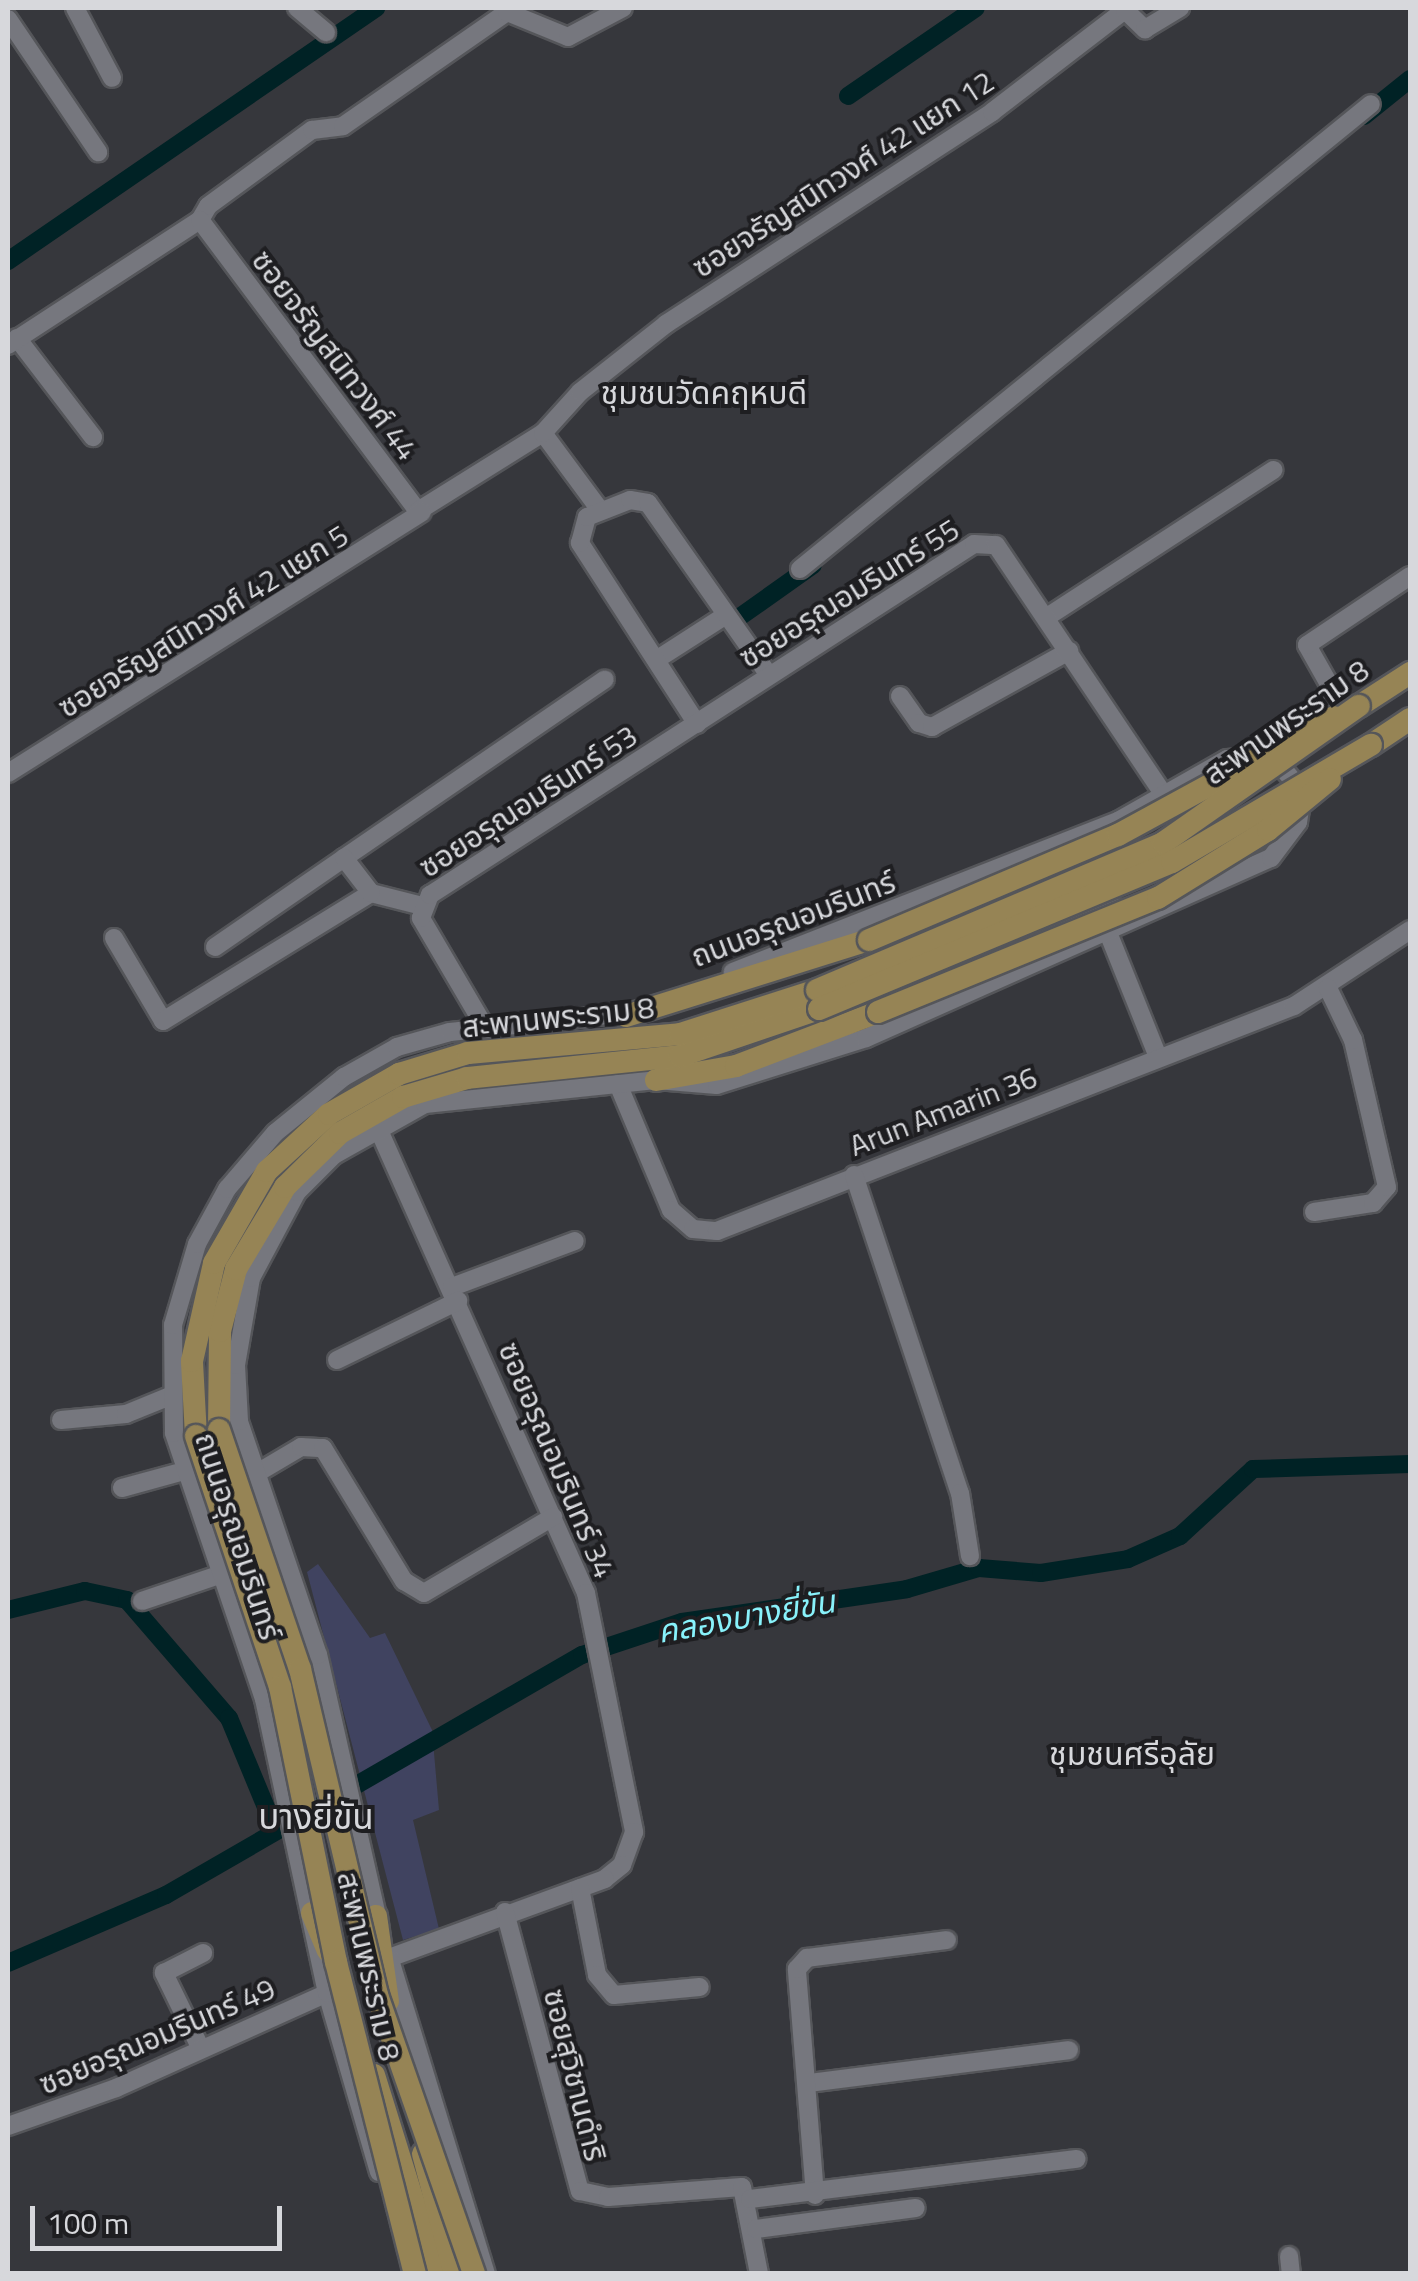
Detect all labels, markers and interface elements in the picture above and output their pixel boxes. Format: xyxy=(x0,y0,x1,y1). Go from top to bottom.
street label: ซอยจรัญสนิทวงศ์ 42 แยก 12 xyxy=(686,63,1000,285)
street label: ซอยจรัญสนิทวงศ์ 44 xyxy=(244,243,426,467)
district label: ชุมชนวัดคฤหบดี xyxy=(601,373,807,411)
street label: ซอยอรุณอมรินทร์ 55 xyxy=(732,511,966,675)
street label: ซอยจรัญสนิทวงศ์ 42 แยก 5 xyxy=(51,517,355,725)
street label: สะพานพระราม 8 xyxy=(1197,652,1375,792)
street label: ซอยอรุณอมรินทร์ 53 xyxy=(412,717,644,885)
street label: ถนนอรุณอมรินทร์ xyxy=(686,864,900,974)
street label: สะพานพระราม 8 xyxy=(460,989,656,1045)
street label: Arun Amarin 36 xyxy=(844,1059,1042,1163)
street label: ซอยอรุณอมรินทร์ 34 xyxy=(491,1337,623,1583)
street label: ถนนอรุณอมรินทร์ xyxy=(188,1428,288,1644)
water label: คลองบางยี่ขัน xyxy=(654,1582,838,1650)
district label: ชุมชนศรีอุลัย xyxy=(1049,1734,1215,1772)
district label: บางยี่ขัน xyxy=(258,1795,374,1837)
street label: สะพานพระราม 8 xyxy=(330,1868,408,2064)
street label: ซอยอรุณอมรินทร์ 49 xyxy=(34,1970,280,2102)
street label: ซอยสุวิชานดำริ xyxy=(536,1985,614,2165)
scale bar xyxy=(35,2186,288,2248)
text: 100 m xyxy=(47,2200,129,2246)

